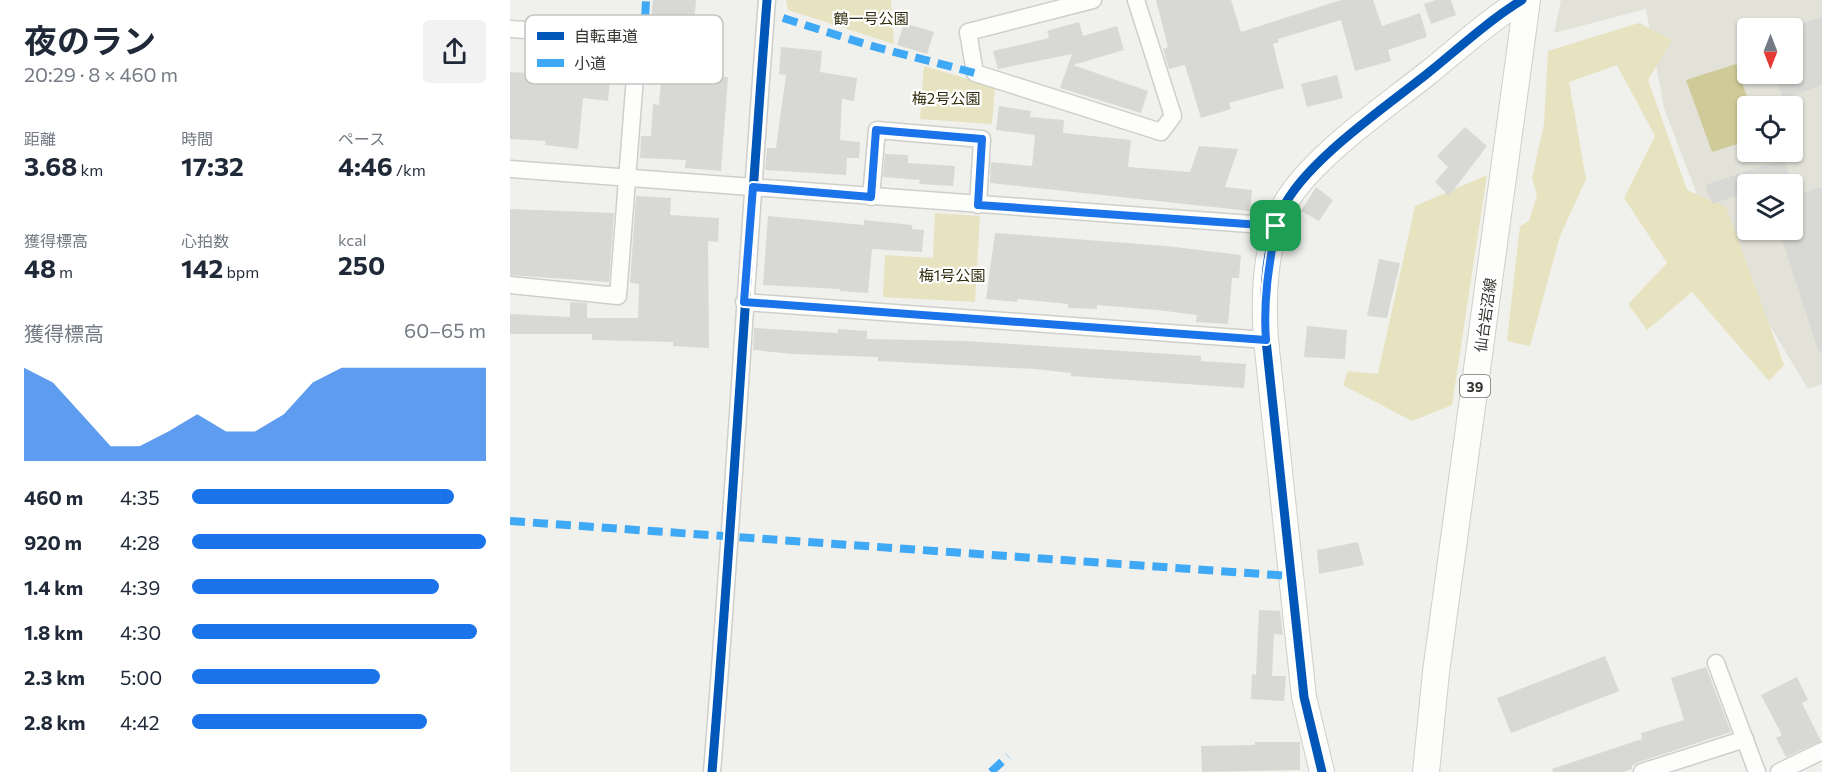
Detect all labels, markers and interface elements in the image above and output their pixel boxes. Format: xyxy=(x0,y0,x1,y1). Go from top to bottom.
park label: 鶴一号公園 xyxy=(833,9,909,27)
legend xyxy=(525,15,723,84)
north arrow xyxy=(1737,18,1803,84)
map controls xyxy=(1737,18,1803,240)
text: 夜のラン xyxy=(24,19,156,60)
button: share xyxy=(423,20,486,83)
text: 自転車道 xyxy=(574,26,638,45)
text: 小道 xyxy=(574,53,606,72)
text: 20:29 · 8 × 460 m xyxy=(24,62,178,86)
park label: 梅2号公園 xyxy=(912,89,980,107)
button: locate xyxy=(1737,96,1803,162)
text: 距離 xyxy=(24,129,56,148)
text: 時間 xyxy=(181,129,213,148)
text: ペース xyxy=(338,129,385,148)
text: 3.68 xyxy=(24,150,77,181)
text: 17:32 xyxy=(181,150,244,181)
text: 4:46 xyxy=(338,150,393,181)
text: km xyxy=(77,160,103,179)
text: /km xyxy=(393,160,426,179)
button: layers xyxy=(1737,174,1803,240)
pin xyxy=(1250,200,1301,251)
icon: arrive xyxy=(1259,209,1292,242)
text: kcal xyxy=(338,230,367,249)
text: 獲得標高 xyxy=(24,231,88,250)
text: 心拍数 xyxy=(181,231,229,250)
text: 250 xyxy=(338,249,385,280)
text: 48 xyxy=(24,252,56,283)
text: 142 xyxy=(181,252,223,283)
text: m xyxy=(56,262,73,281)
text: bpm xyxy=(223,262,259,281)
park label: 梅1号公園 xyxy=(919,266,985,284)
street label: 仙台岩沼線 xyxy=(1471,277,1499,353)
text: 60–65 m xyxy=(404,318,486,342)
text: 獲得標高 xyxy=(24,321,104,345)
road number: 39 xyxy=(1460,375,1490,397)
text: 460 m xyxy=(24,485,83,509)
text: 4:35 xyxy=(120,485,160,509)
text: 920 m xyxy=(24,530,82,554)
text: 4:28 xyxy=(120,530,160,554)
text: 1.4 km xyxy=(24,575,83,599)
text: 4:39 xyxy=(120,575,160,599)
text: 1.8 km xyxy=(24,620,83,644)
text: 4:30 xyxy=(120,620,161,644)
text: 2.3 km xyxy=(24,665,85,689)
text: 5:00 xyxy=(120,665,162,689)
text: 2.8 km xyxy=(24,710,86,734)
text: 4:42 xyxy=(120,710,160,734)

